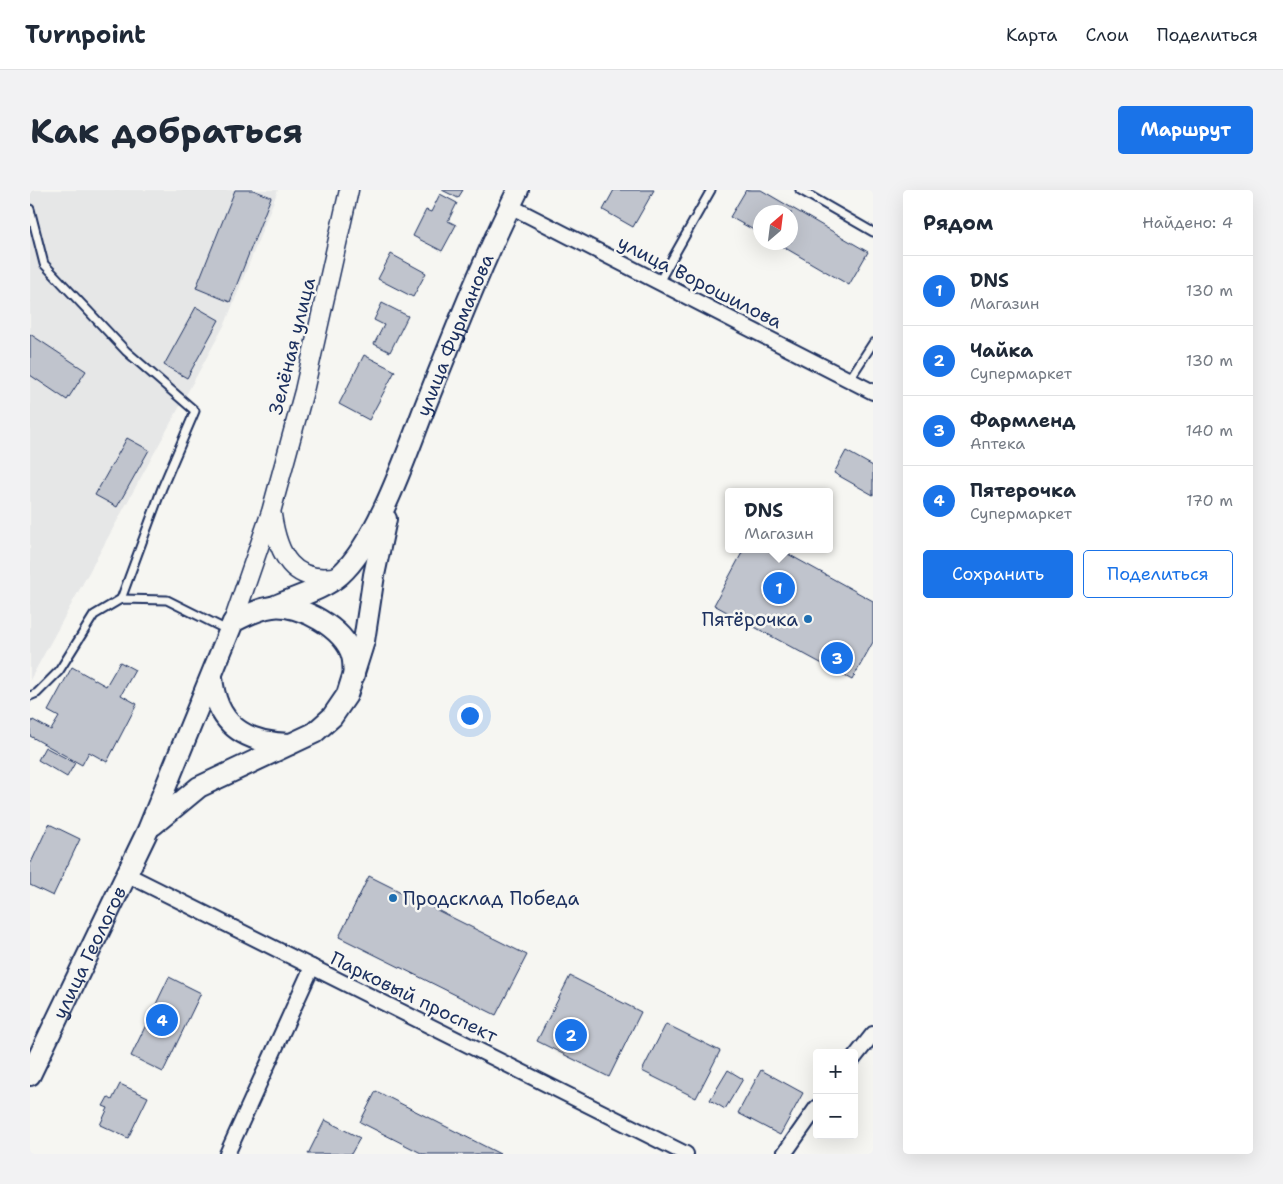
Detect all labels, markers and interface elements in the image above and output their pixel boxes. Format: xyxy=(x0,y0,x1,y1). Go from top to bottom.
text: Turnpoint xyxy=(25,19,146,51)
text: Карта xyxy=(1006,23,1057,47)
text: Слои xyxy=(1085,23,1129,47)
text: Поделиться xyxy=(1157,23,1258,47)
button: Маршрут xyxy=(1118,106,1253,154)
text: Как добраться xyxy=(30,107,303,154)
north arrow xyxy=(753,205,798,250)
text: Рядом xyxy=(923,209,993,237)
text: Найдено: 4 xyxy=(1142,212,1233,233)
street label: улица Ворошилова xyxy=(614,230,787,334)
street label: улица Фурманова xyxy=(410,249,499,420)
text: DNS xyxy=(970,268,1009,293)
street label: Зелёная улица xyxy=(263,275,321,417)
text: 1 xyxy=(935,280,943,301)
text: 130 m xyxy=(1186,280,1233,301)
text: Магазин xyxy=(970,293,1039,314)
text: Чайка xyxy=(970,338,1033,363)
text: 2 xyxy=(933,350,945,371)
text: 130 m xyxy=(1186,350,1233,371)
text: Супермаркет xyxy=(970,363,1072,384)
text: Фармленд xyxy=(970,408,1076,433)
text: 3 xyxy=(933,420,945,441)
text: 140 m xyxy=(1186,420,1233,441)
text: Аптека xyxy=(970,433,1025,454)
text: Пятерочка xyxy=(970,478,1076,503)
popup xyxy=(725,488,833,553)
text: 4 xyxy=(933,490,945,511)
text: 170 m xyxy=(1186,490,1233,511)
text: DNS xyxy=(744,498,783,523)
text: Супермаркет xyxy=(970,503,1072,524)
text: Магазин xyxy=(744,523,814,544)
button: Сохранить xyxy=(923,550,1073,598)
button: Поделиться xyxy=(1083,550,1233,598)
pin: 1 xyxy=(763,569,795,607)
place label: Пятёрочка xyxy=(702,607,798,632)
marker: Пятёрочка xyxy=(802,613,814,625)
pin: 3 xyxy=(821,639,853,677)
your location xyxy=(457,703,483,729)
street label: улица Геологов xyxy=(46,882,132,1023)
place label: Продсклад Победа xyxy=(403,886,579,911)
marker: Продсклад Победа xyxy=(387,892,399,904)
street label: Парковый проспект xyxy=(326,946,502,1048)
pin: 4 xyxy=(146,1001,178,1039)
pin: 2 xyxy=(555,1016,587,1054)
map controls xyxy=(813,1049,858,1139)
button: + xyxy=(813,1049,858,1094)
button: − xyxy=(813,1094,858,1139)

